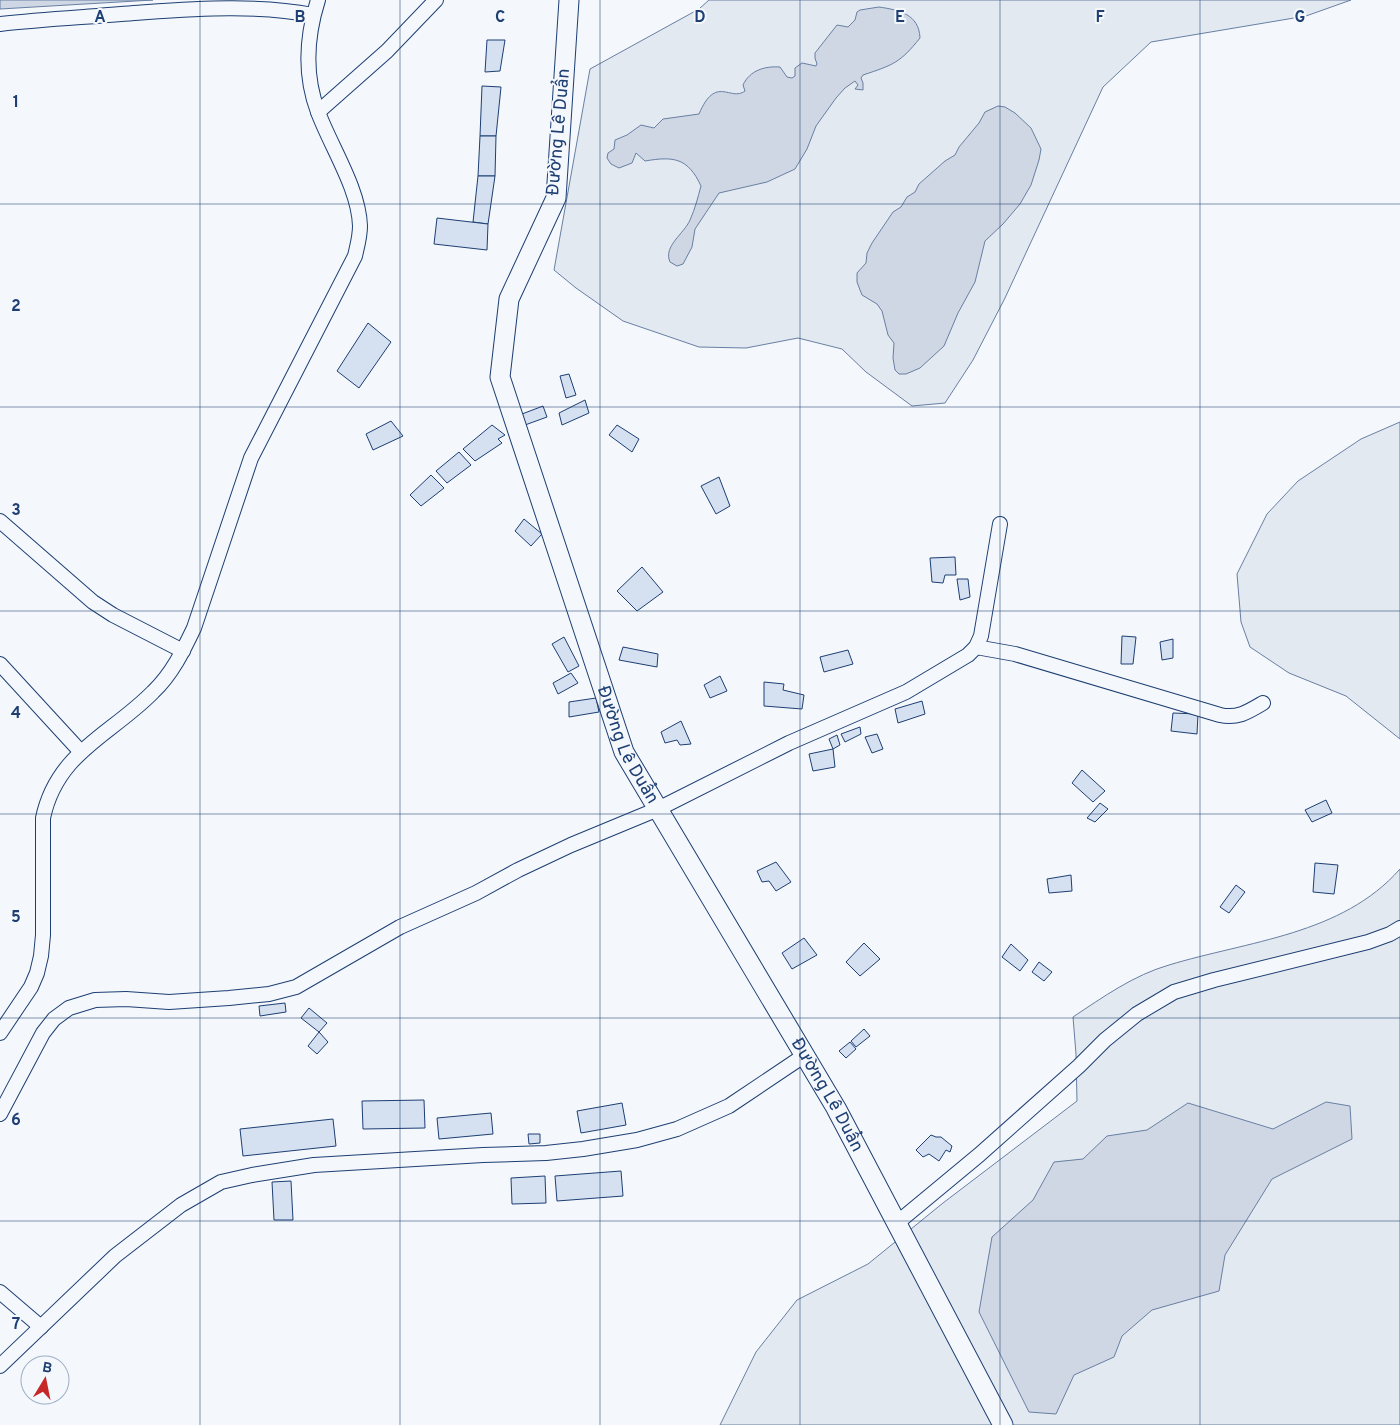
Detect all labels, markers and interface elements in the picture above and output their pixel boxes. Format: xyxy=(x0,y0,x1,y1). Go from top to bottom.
text: A xyxy=(94,8,106,28)
text: B xyxy=(294,8,306,28)
text: C xyxy=(495,8,505,28)
text: D xyxy=(694,8,706,28)
text: E xyxy=(895,8,905,28)
text: F xyxy=(1095,8,1105,28)
text: G xyxy=(1295,8,1305,28)
street label: Đường Lê Duẩn xyxy=(538,67,576,197)
text: 1 xyxy=(13,93,19,113)
text: 2 xyxy=(11,297,21,317)
text: 3 xyxy=(11,501,21,521)
street label: Đường Lê Duẩn xyxy=(591,683,664,808)
text: 4 xyxy=(11,704,21,724)
text: 5 xyxy=(11,908,21,928)
street label: Đường Lê Duẩn xyxy=(785,1034,869,1156)
text: 6 xyxy=(11,1111,21,1131)
text: 7 xyxy=(12,1315,20,1335)
north arrow xyxy=(20,1355,70,1405)
text: B xyxy=(41,1359,53,1378)

